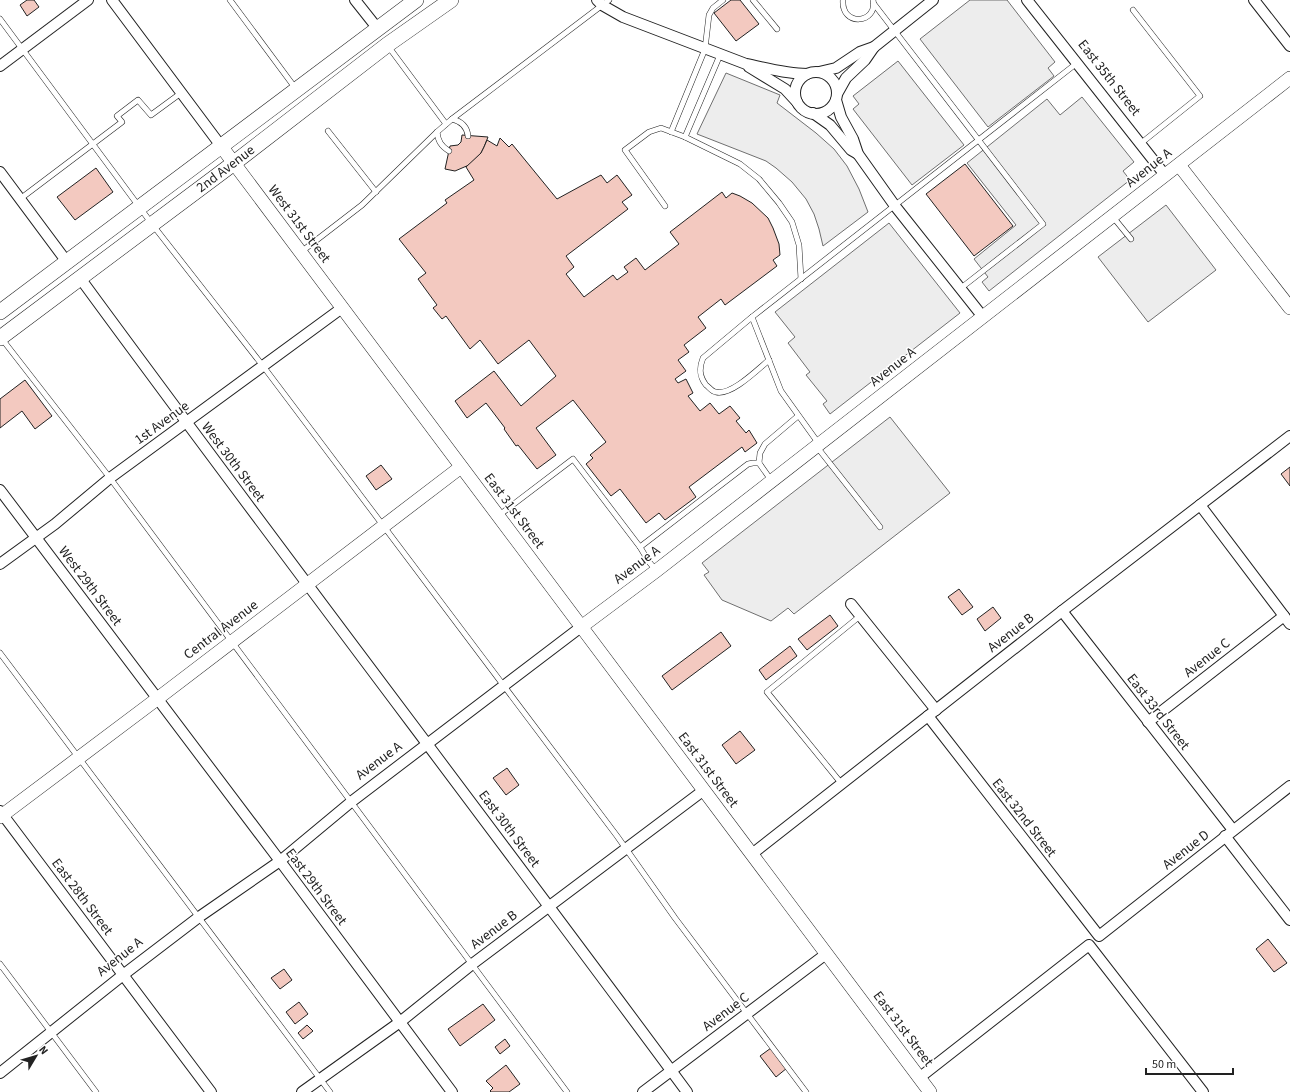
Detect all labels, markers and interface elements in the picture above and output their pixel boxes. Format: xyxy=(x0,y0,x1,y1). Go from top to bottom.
street label: East 35th Street xyxy=(1073,36,1145,120)
street label: 2nd Avenue xyxy=(192,140,259,198)
street label: Avenue A xyxy=(1122,143,1177,192)
street label: West 31st Street xyxy=(263,181,335,267)
street label: Avenue A xyxy=(866,342,921,391)
street label: 1st Avenue xyxy=(131,396,193,450)
street label: West 30th Street xyxy=(196,418,270,506)
street label: East 31st Street xyxy=(479,469,549,553)
street label: Avenue A xyxy=(610,541,665,589)
street label: West 29th Street xyxy=(53,542,127,630)
street label: Central Avenue xyxy=(180,595,262,665)
street label: Avenue B xyxy=(983,608,1039,658)
street label: Avenue C xyxy=(1180,634,1234,682)
street label: East 33rd Street xyxy=(1122,670,1194,755)
street label: East 31st Street xyxy=(673,728,743,812)
street label: Avenue A xyxy=(352,737,407,785)
street label: East 32nd Street xyxy=(987,774,1061,862)
street label: East 30th Street xyxy=(473,786,545,872)
street label: Avenue D xyxy=(1158,825,1214,875)
street label: East 29th Street xyxy=(280,844,352,930)
street label: East 28th Street xyxy=(46,854,118,940)
street label: Avenue B xyxy=(466,906,522,954)
street label: Avenue A xyxy=(93,932,148,981)
street label: East 31st Street xyxy=(868,987,938,1071)
street label: Avenue C xyxy=(698,988,754,1036)
north arrow xyxy=(16,1036,56,1076)
text: N xyxy=(35,1043,52,1058)
scale bar xyxy=(1146,1050,1233,1076)
text: 50 m xyxy=(1152,1056,1176,1073)

